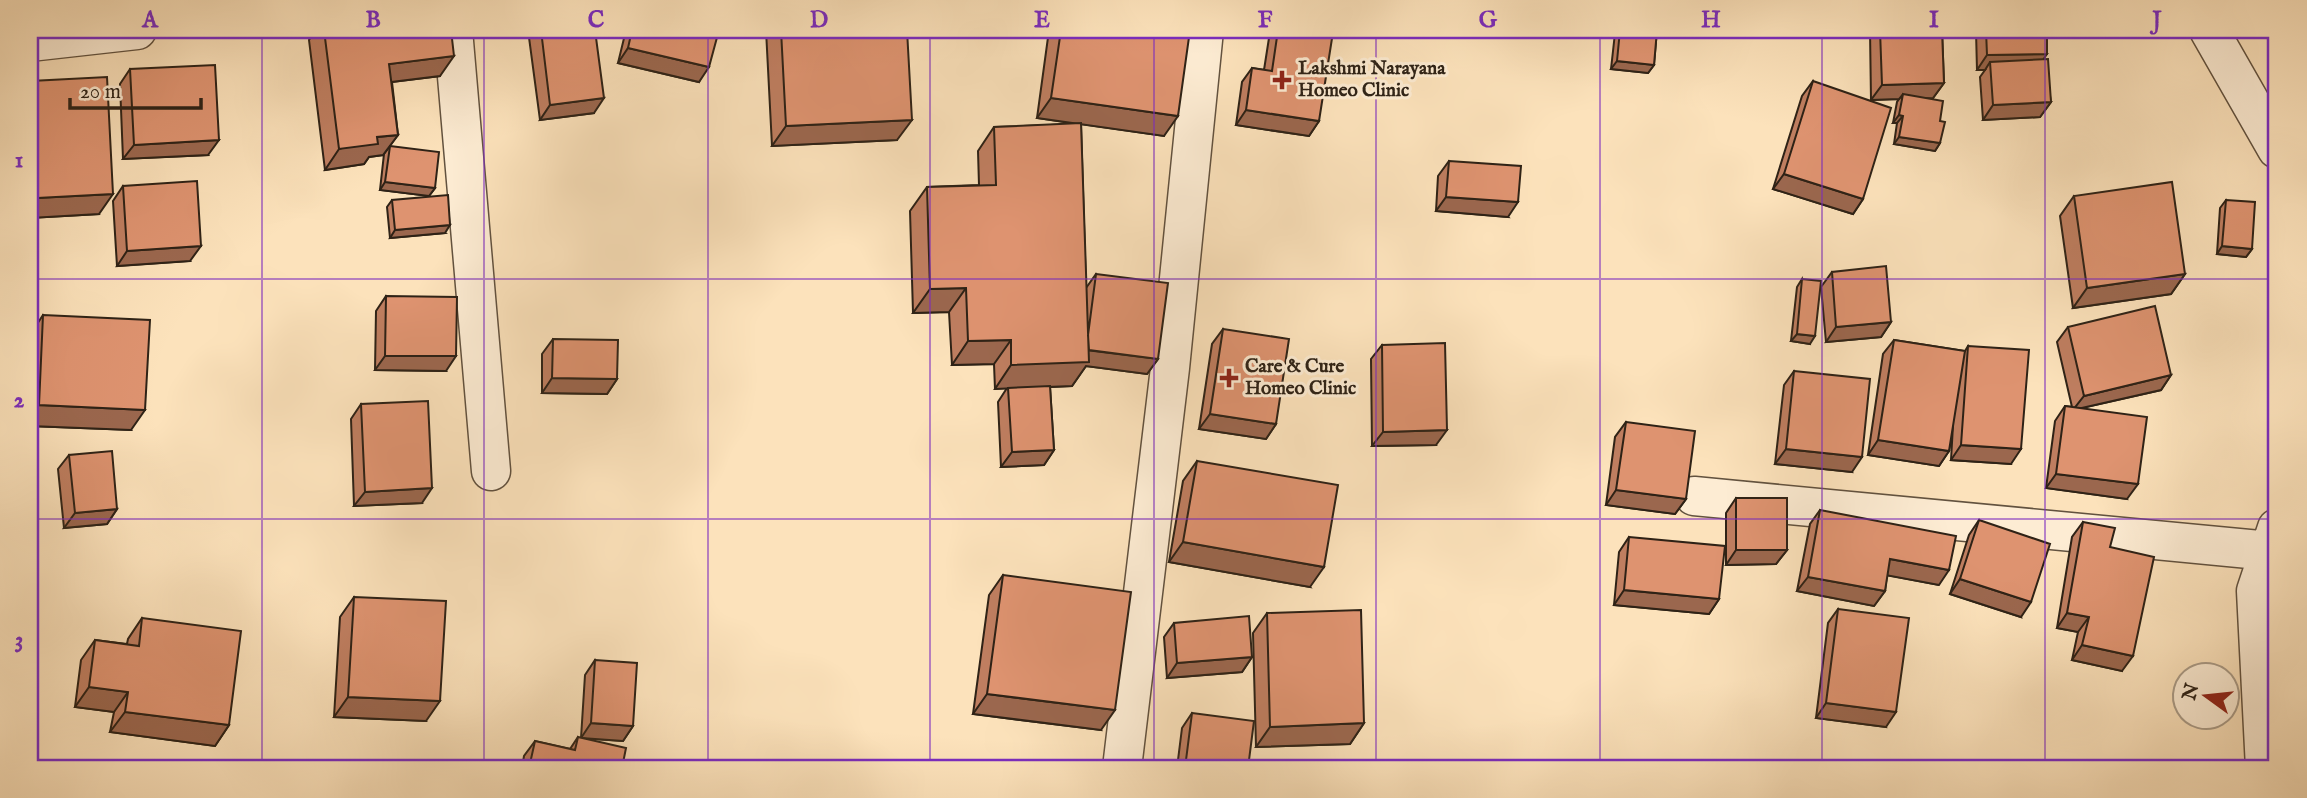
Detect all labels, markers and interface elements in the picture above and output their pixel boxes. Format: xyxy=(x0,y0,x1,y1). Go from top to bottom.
text: A xyxy=(141,6,159,35)
text: B xyxy=(365,6,381,35)
text: C xyxy=(588,6,605,35)
text: D xyxy=(810,6,828,35)
text: E xyxy=(1034,6,1050,35)
text: F xyxy=(1258,6,1273,35)
text: G xyxy=(1479,6,1498,35)
text: H xyxy=(1701,6,1721,35)
text: I xyxy=(1929,6,1939,35)
text: J xyxy=(2149,6,2162,35)
place label: Lakshmi Narayana Homeo Clinic xyxy=(1298,57,1446,103)
scale bar xyxy=(70,66,201,110)
marker: Lakshmi Narayana Homeo Clinic xyxy=(1272,70,1292,90)
text: 20 m xyxy=(80,79,121,106)
text: 1 xyxy=(15,146,23,175)
place label: Care & Cure Homeo Clinic xyxy=(1245,355,1356,401)
marker: Care & Cure Homeo Clinic xyxy=(1219,368,1239,388)
text: 2 xyxy=(14,386,25,415)
text: 3 xyxy=(15,626,23,655)
north arrow xyxy=(2170,662,2240,732)
text: N xyxy=(2178,681,2205,704)

